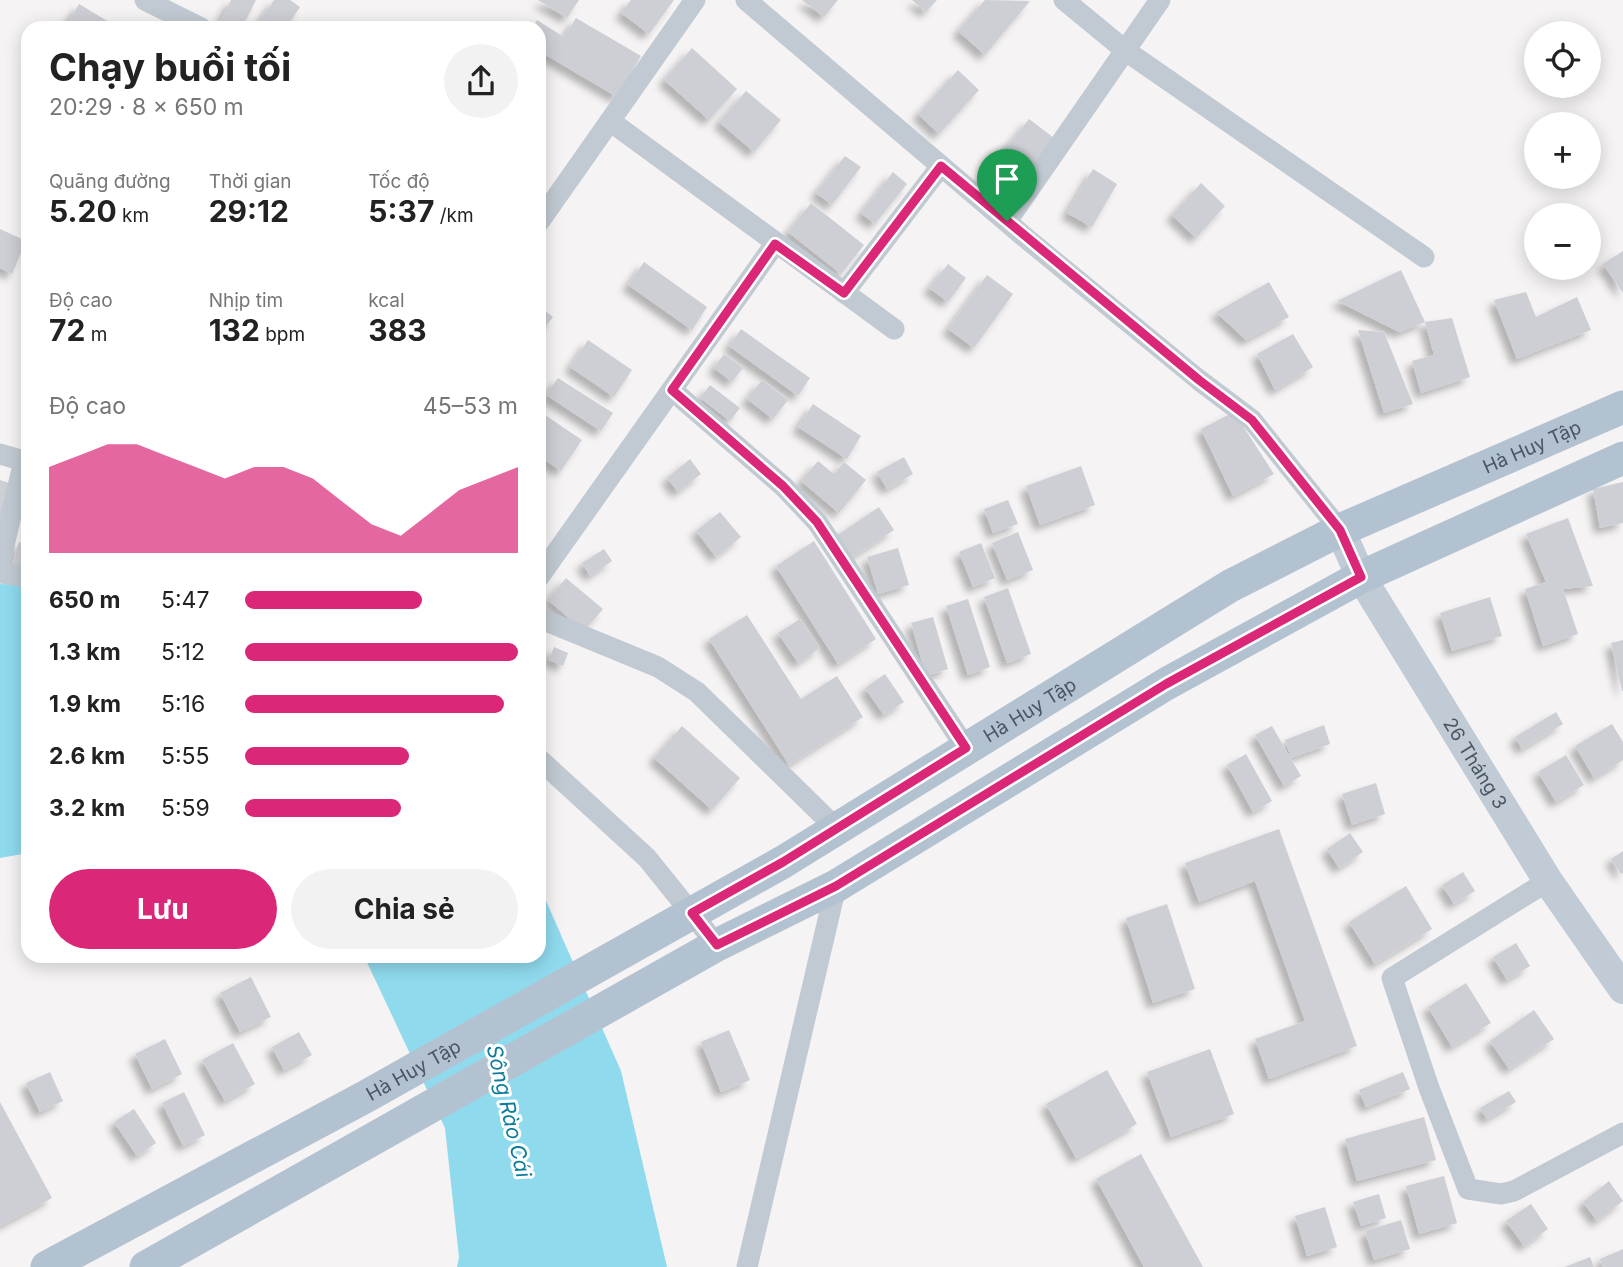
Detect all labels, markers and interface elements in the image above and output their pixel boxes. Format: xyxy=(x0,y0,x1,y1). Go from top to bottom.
map controls xyxy=(1524,21,1601,280)
button: locate xyxy=(1524,21,1601,98)
text: Chạy buổi tối xyxy=(49,44,291,90)
button: share xyxy=(444,44,518,118)
text: 20:29 · 8 × 650 m xyxy=(49,93,244,121)
button: + xyxy=(1524,112,1601,189)
pin xyxy=(977,149,1037,221)
icon: arrive xyxy=(988,160,1026,198)
text: Quãng đường xyxy=(49,170,171,193)
text: Thời gian xyxy=(209,170,292,193)
text: Tốc độ xyxy=(368,170,430,193)
text: 5.20 xyxy=(49,193,117,229)
text: 29:12 xyxy=(209,193,289,229)
text: 5:37 xyxy=(368,193,434,229)
button: − xyxy=(1524,203,1601,280)
text: km xyxy=(117,204,149,227)
text: /km xyxy=(434,204,474,227)
text: Độ cao xyxy=(49,289,113,312)
text: Nhịp tim xyxy=(209,289,283,312)
text: kcal xyxy=(368,289,405,312)
text: 72 xyxy=(49,312,85,348)
text: 132 xyxy=(209,312,260,348)
text: 383 xyxy=(368,312,427,348)
text: m xyxy=(85,323,107,346)
text: bpm xyxy=(260,323,305,346)
text: Độ cao xyxy=(49,392,126,420)
text: 45–53 m xyxy=(423,392,518,420)
street label: Hà Huy Tập xyxy=(1479,415,1584,478)
text: 650 m xyxy=(49,586,121,614)
text: 5:47 xyxy=(161,586,209,614)
text: 1.3 km xyxy=(49,638,121,666)
text: 5:12 xyxy=(161,638,205,666)
street label: Hà Huy Tập xyxy=(979,672,1080,747)
text: 1.9 km xyxy=(49,690,121,718)
text: 5:16 xyxy=(161,690,205,718)
street label: 26 Tháng 3 xyxy=(1439,713,1512,813)
text: 2.6 km xyxy=(49,742,125,770)
text: 5:55 xyxy=(161,742,210,770)
text: 3.2 km xyxy=(49,794,125,822)
text: 5:59 xyxy=(161,794,210,822)
button: Lưu xyxy=(49,869,277,949)
button: Chia sẻ xyxy=(291,869,518,949)
street label: Hà Huy Tập xyxy=(362,1034,465,1106)
water label: Sông Rào Cái xyxy=(482,1042,537,1181)

